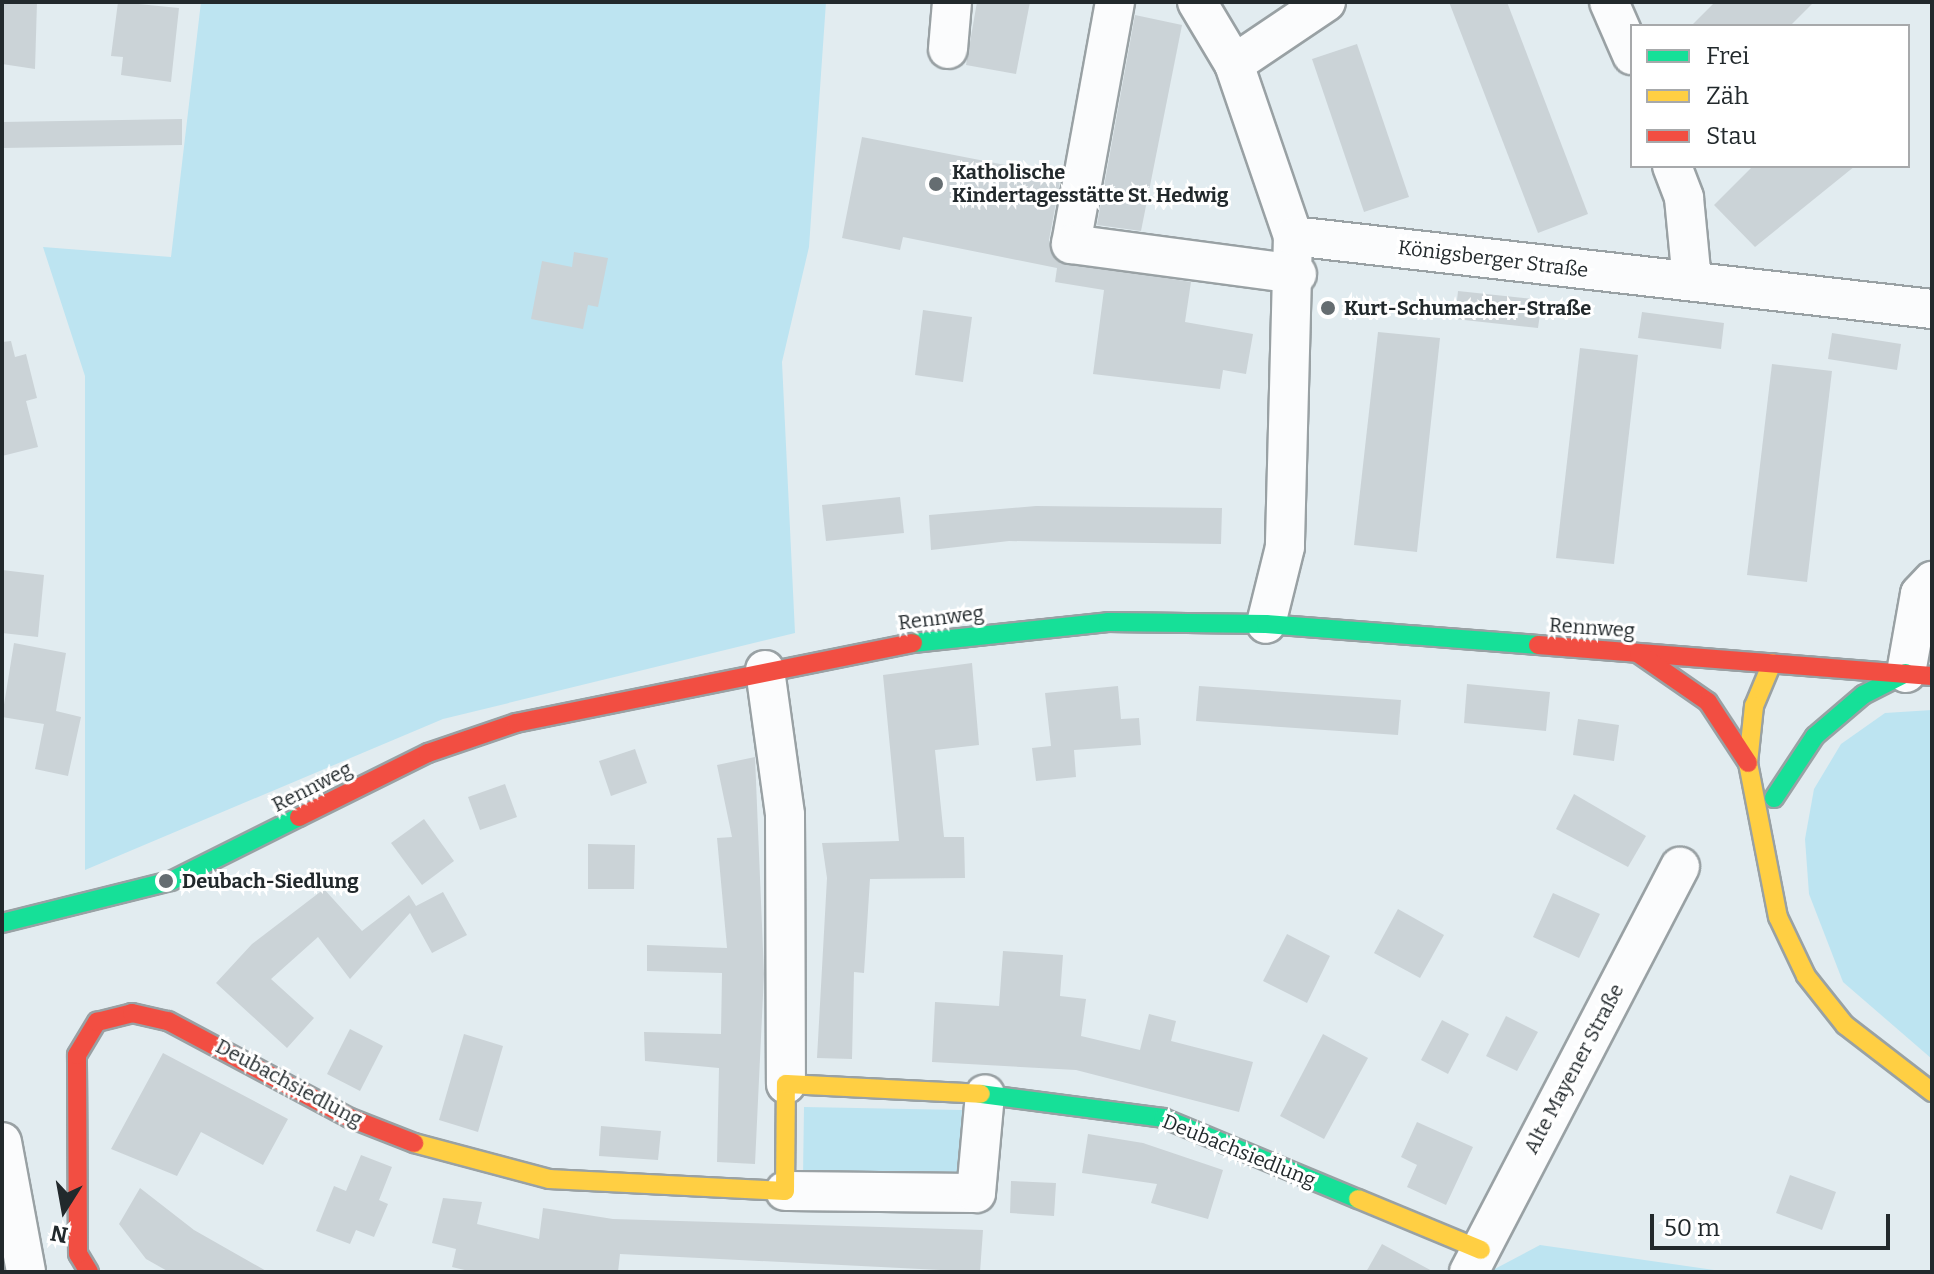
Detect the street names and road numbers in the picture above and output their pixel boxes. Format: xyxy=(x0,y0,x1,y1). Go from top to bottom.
street label: Königsberger Straße xyxy=(1396,235,1590,283)
street label: Rennweg xyxy=(897,601,985,635)
street label: Rennweg xyxy=(1548,613,1636,643)
street label: Rennweg xyxy=(268,757,356,817)
street label: Alte Mayener Straße xyxy=(1519,980,1629,1158)
street label: Deubachsiedlung xyxy=(212,1034,366,1132)
street label: Deubachsiedlung xyxy=(1159,1109,1319,1193)

